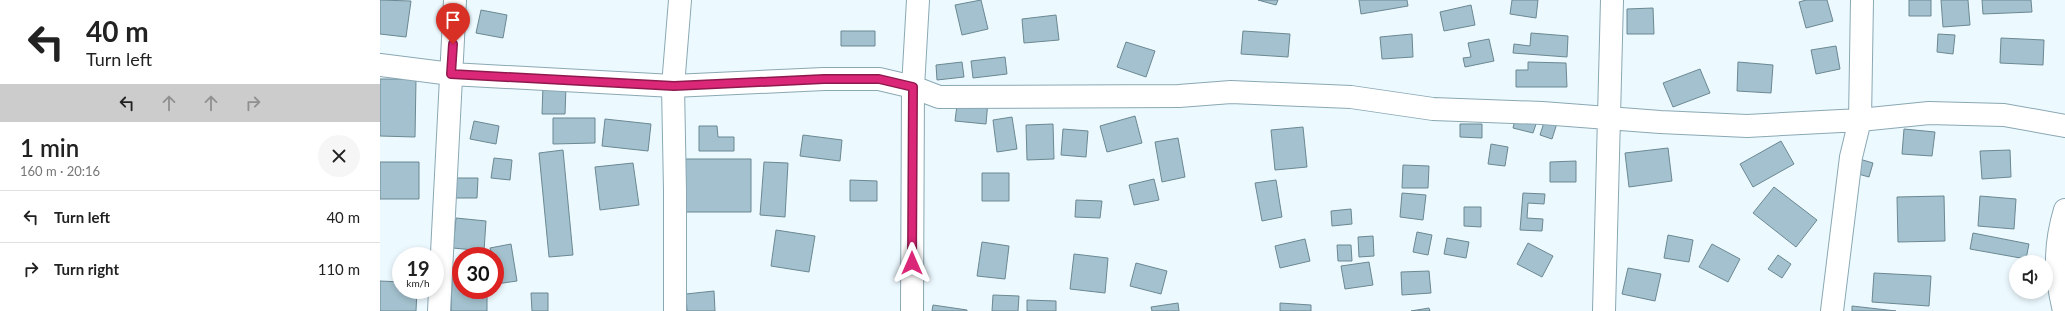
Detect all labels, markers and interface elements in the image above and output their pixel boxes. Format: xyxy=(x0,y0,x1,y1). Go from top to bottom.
pin xyxy=(436,3,470,44)
icon: arrive xyxy=(442,9,464,31)
text: 40 m xyxy=(86,14,149,48)
icon: left xyxy=(20,16,72,68)
text: Turn left xyxy=(86,48,152,70)
icon: left xyxy=(116,92,138,114)
icon: ahead xyxy=(158,92,180,114)
icon: ahead xyxy=(200,92,222,114)
icon: right xyxy=(242,92,264,114)
text: 1 min xyxy=(20,133,79,162)
button: close xyxy=(318,135,360,177)
text: 160 m · 20:16 xyxy=(20,163,100,179)
icon: left xyxy=(20,206,42,228)
text: Turn left xyxy=(54,208,110,226)
text: 40 m xyxy=(326,208,360,226)
position arrow xyxy=(891,242,933,284)
speed limit sign: 30 xyxy=(452,247,504,299)
map controls xyxy=(2009,255,2053,299)
button: sound xyxy=(2009,255,2053,299)
text: 19 xyxy=(406,256,430,280)
icon: right xyxy=(20,258,42,280)
text: Turn right xyxy=(54,260,119,278)
text: 110 m xyxy=(318,260,360,278)
text: km/h xyxy=(406,277,430,289)

